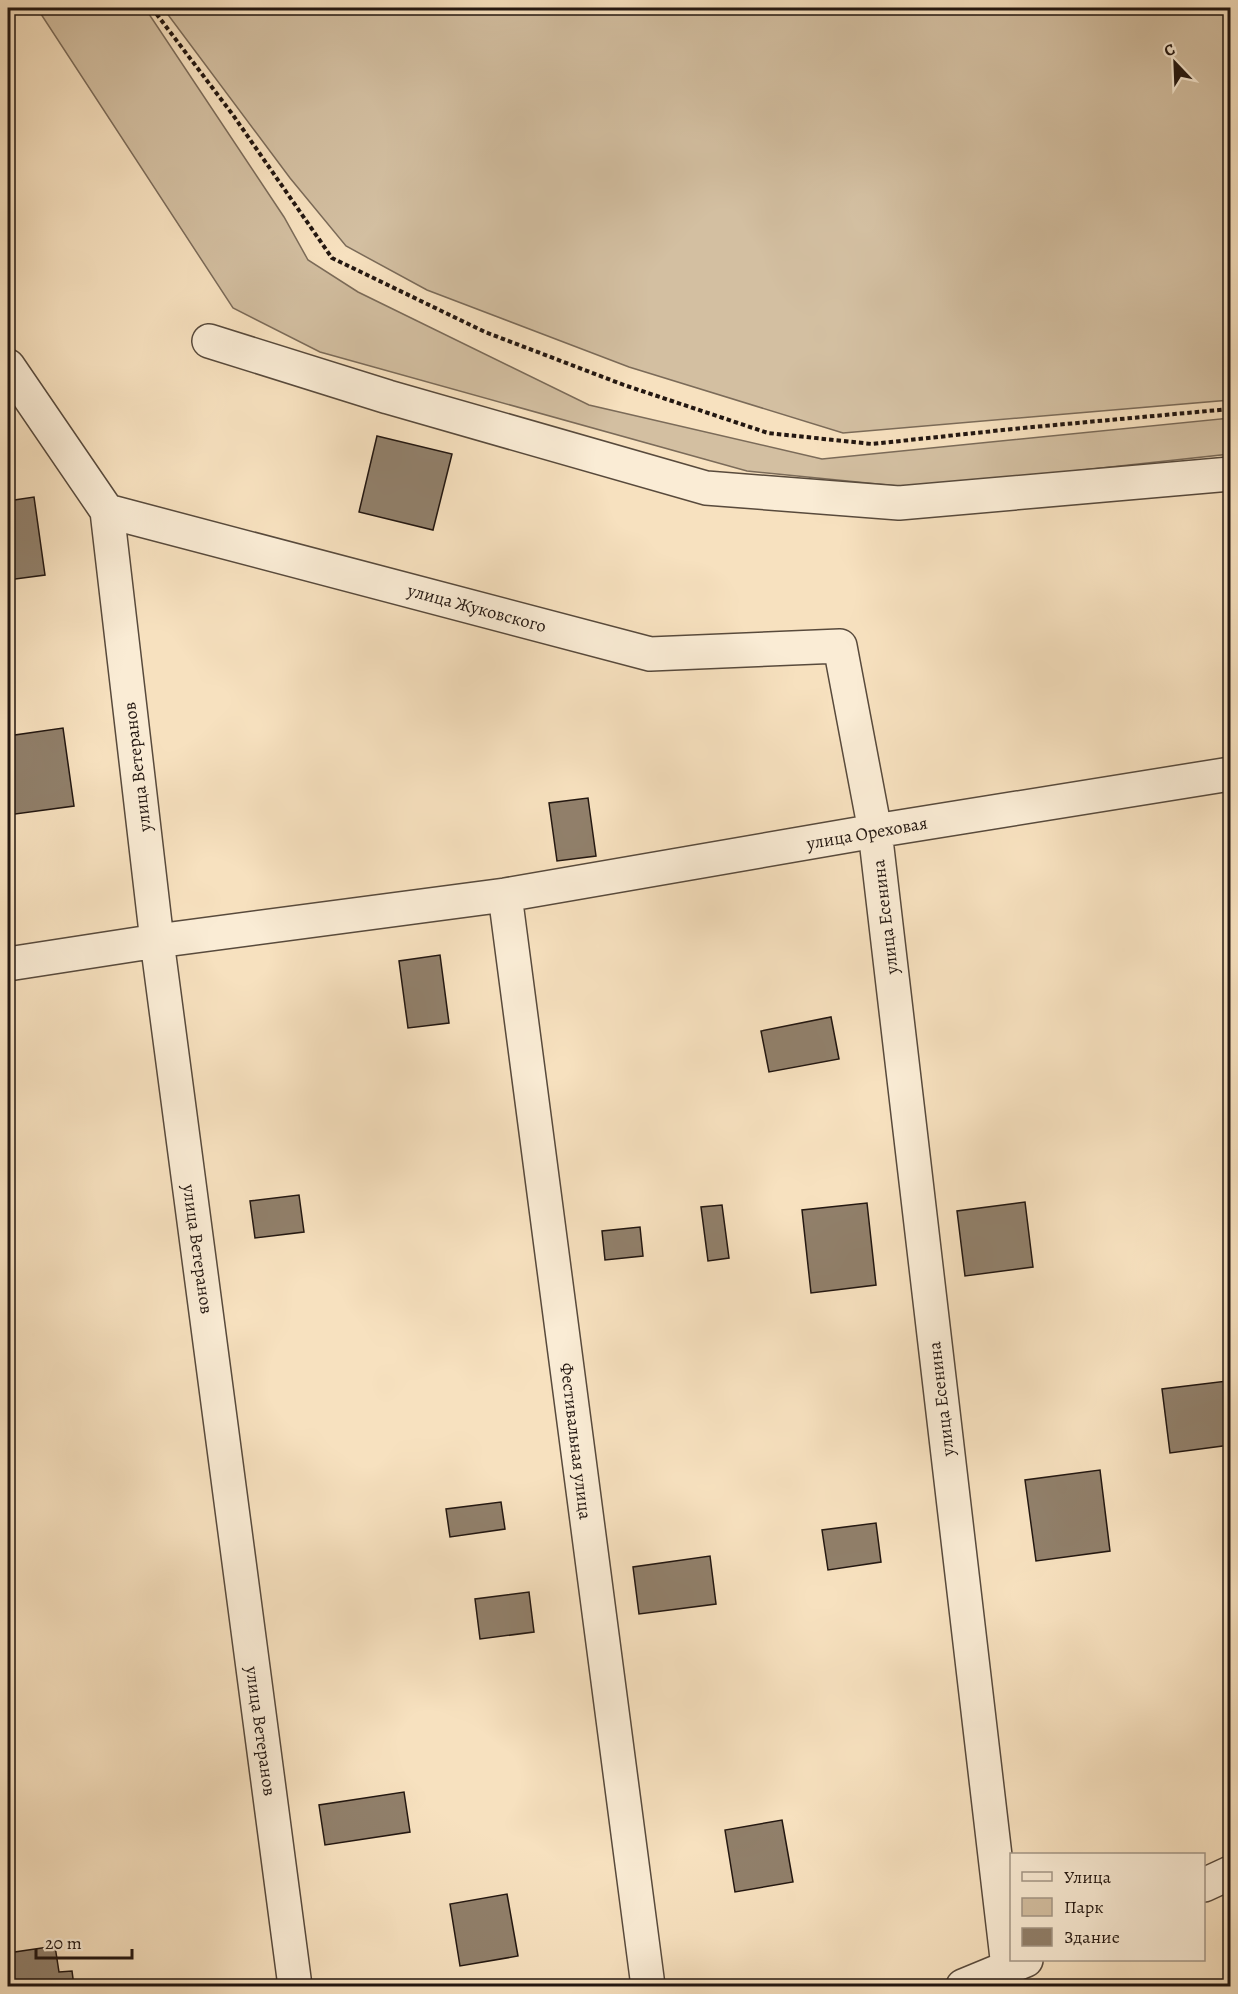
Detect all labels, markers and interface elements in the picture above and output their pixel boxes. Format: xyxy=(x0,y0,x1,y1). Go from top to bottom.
north arrow xyxy=(1145,33,1205,93)
text: С xyxy=(1161,38,1178,62)
street label: улица Жуковского xyxy=(404,578,549,638)
street label: улица Ветеранов xyxy=(117,701,157,834)
street label: улица Ореховая xyxy=(804,811,929,856)
street label: улица Есенина xyxy=(866,858,904,977)
street label: улица Ветеранов xyxy=(177,1182,219,1315)
street label: улица Есенина xyxy=(922,1340,960,1459)
street label: Фестивальная улица xyxy=(554,1361,598,1522)
street label: улица Ветеранов xyxy=(240,1664,282,1797)
legend xyxy=(1010,1853,1205,1961)
text: Улица xyxy=(1064,1865,1112,1889)
text: Парк xyxy=(1064,1895,1104,1919)
scale bar xyxy=(36,1922,132,1960)
text: Здание xyxy=(1064,1925,1120,1949)
text: 20 m xyxy=(45,1931,82,1955)

